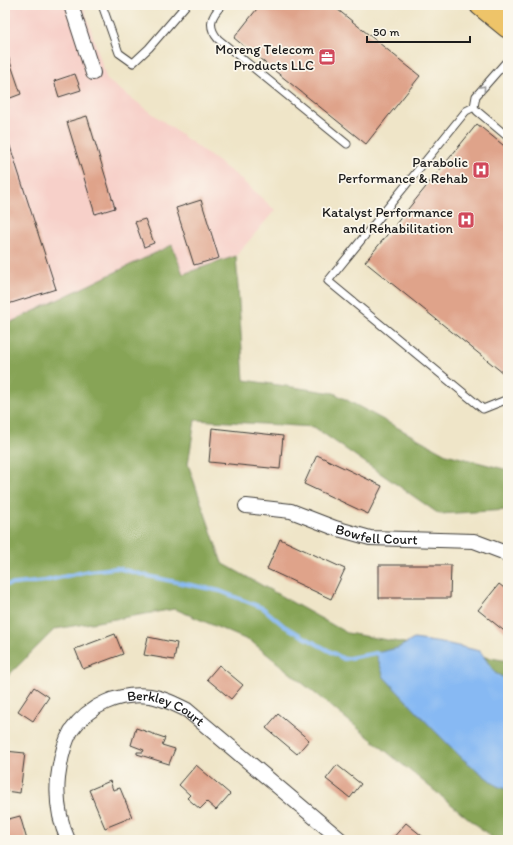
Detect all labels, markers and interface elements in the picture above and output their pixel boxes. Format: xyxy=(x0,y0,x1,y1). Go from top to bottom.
scale bar xyxy=(367,18,470,44)
text: 50 m xyxy=(373,25,399,39)
place label: Moreng Telecom Products LLC xyxy=(215,41,314,74)
office icon: Moreng Telecom Products LLC xyxy=(317,47,337,67)
one-way arrow xyxy=(478,86,485,93)
place label: Parabolic Performance & Rehab xyxy=(338,154,468,187)
hospital icon: Parabolic Performance & Rehab xyxy=(471,160,491,180)
place label: Katalyst Performance and Rehabilitation xyxy=(322,204,454,237)
hospital icon: Katalyst Performance and Rehabilitation xyxy=(456,210,476,230)
street label: Bowfell Court xyxy=(334,520,418,548)
street label: Berkley Court xyxy=(126,687,208,730)

